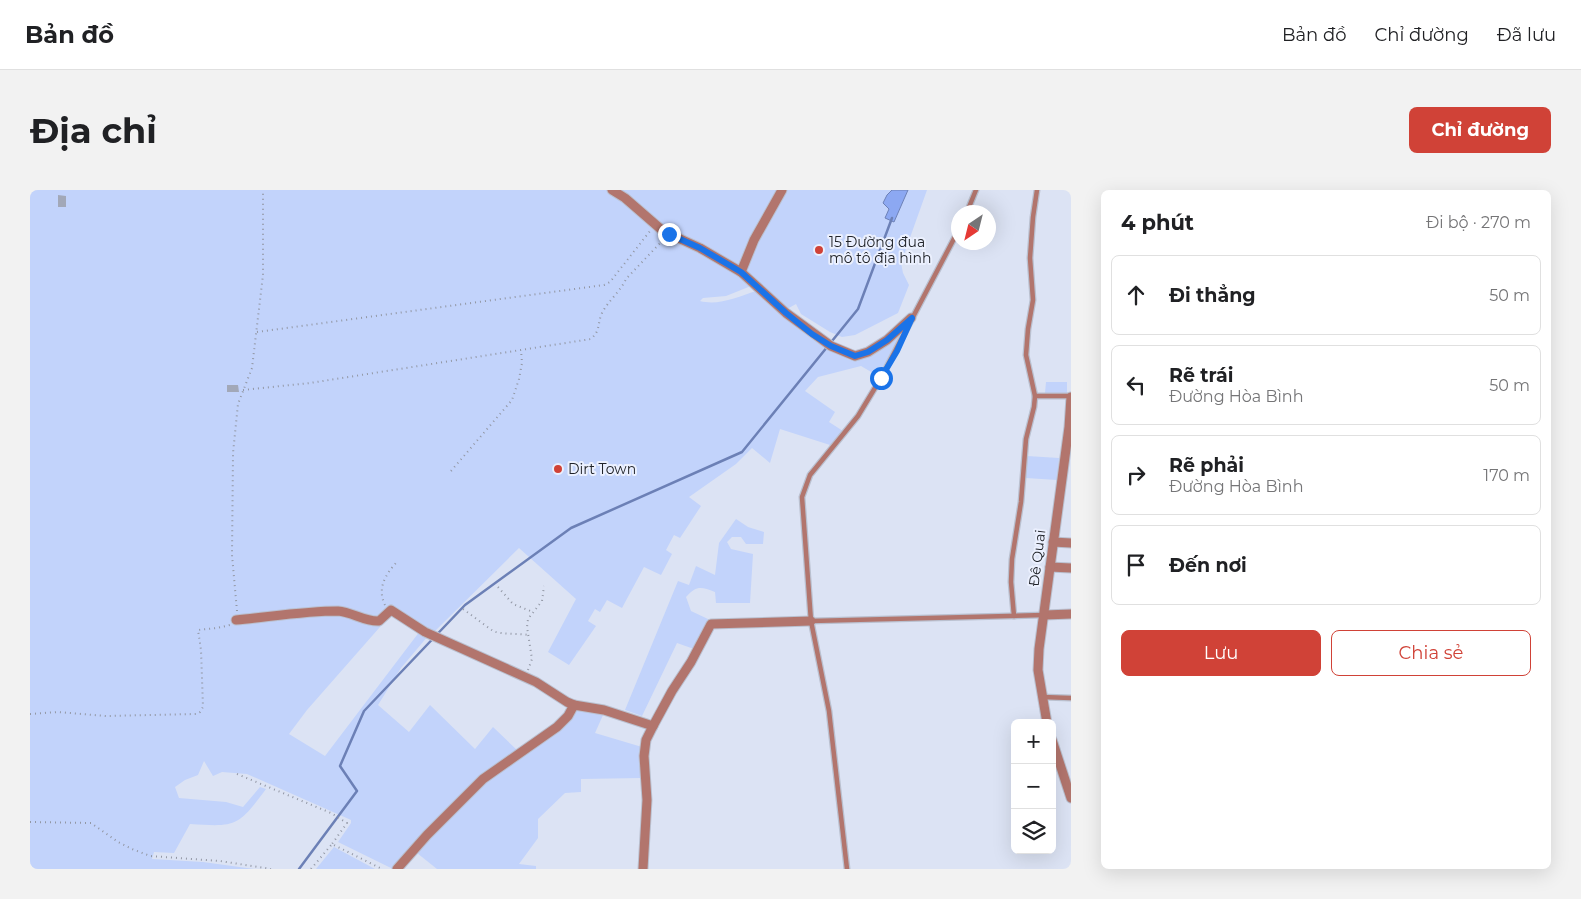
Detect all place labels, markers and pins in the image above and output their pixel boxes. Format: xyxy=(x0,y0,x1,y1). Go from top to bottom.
place label: 15 Đường đua mô tô địa hình xyxy=(829,233,932,267)
marker: 15 Đường đua mô tô địa hình xyxy=(813,244,825,256)
place label: Dirt Town xyxy=(568,460,636,478)
marker: Dirt Town xyxy=(552,463,564,475)

